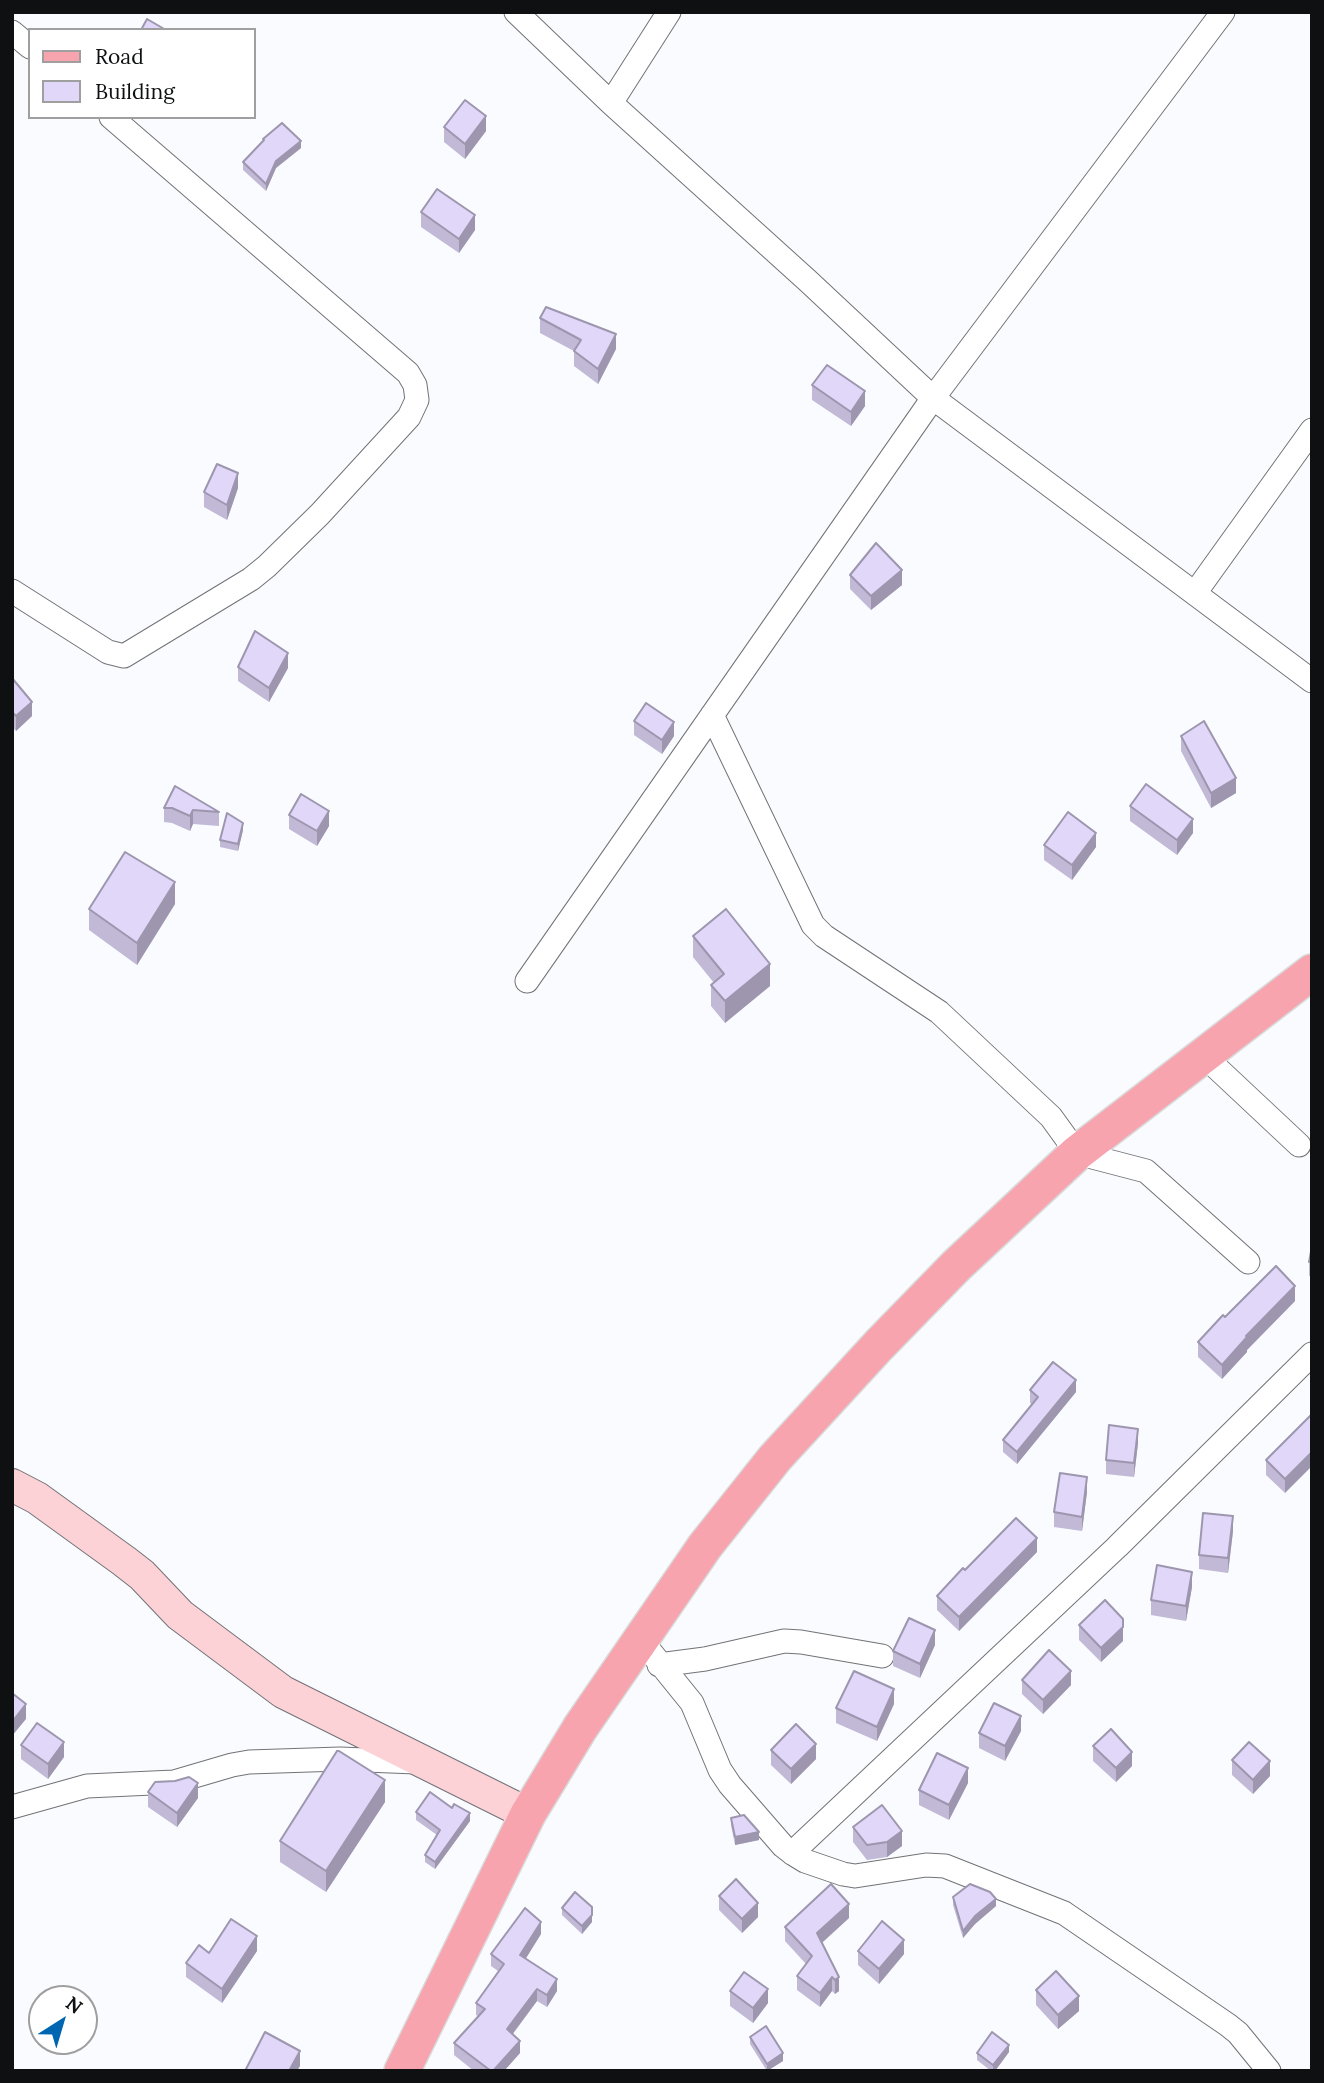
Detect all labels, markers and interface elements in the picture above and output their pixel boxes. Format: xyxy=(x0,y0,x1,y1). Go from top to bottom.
legend xyxy=(28,28,256,119)
text: Road xyxy=(95,43,144,70)
text: Building xyxy=(95,78,175,105)
north arrow xyxy=(28,1985,98,2055)
text: N xyxy=(61,1991,88,2019)

